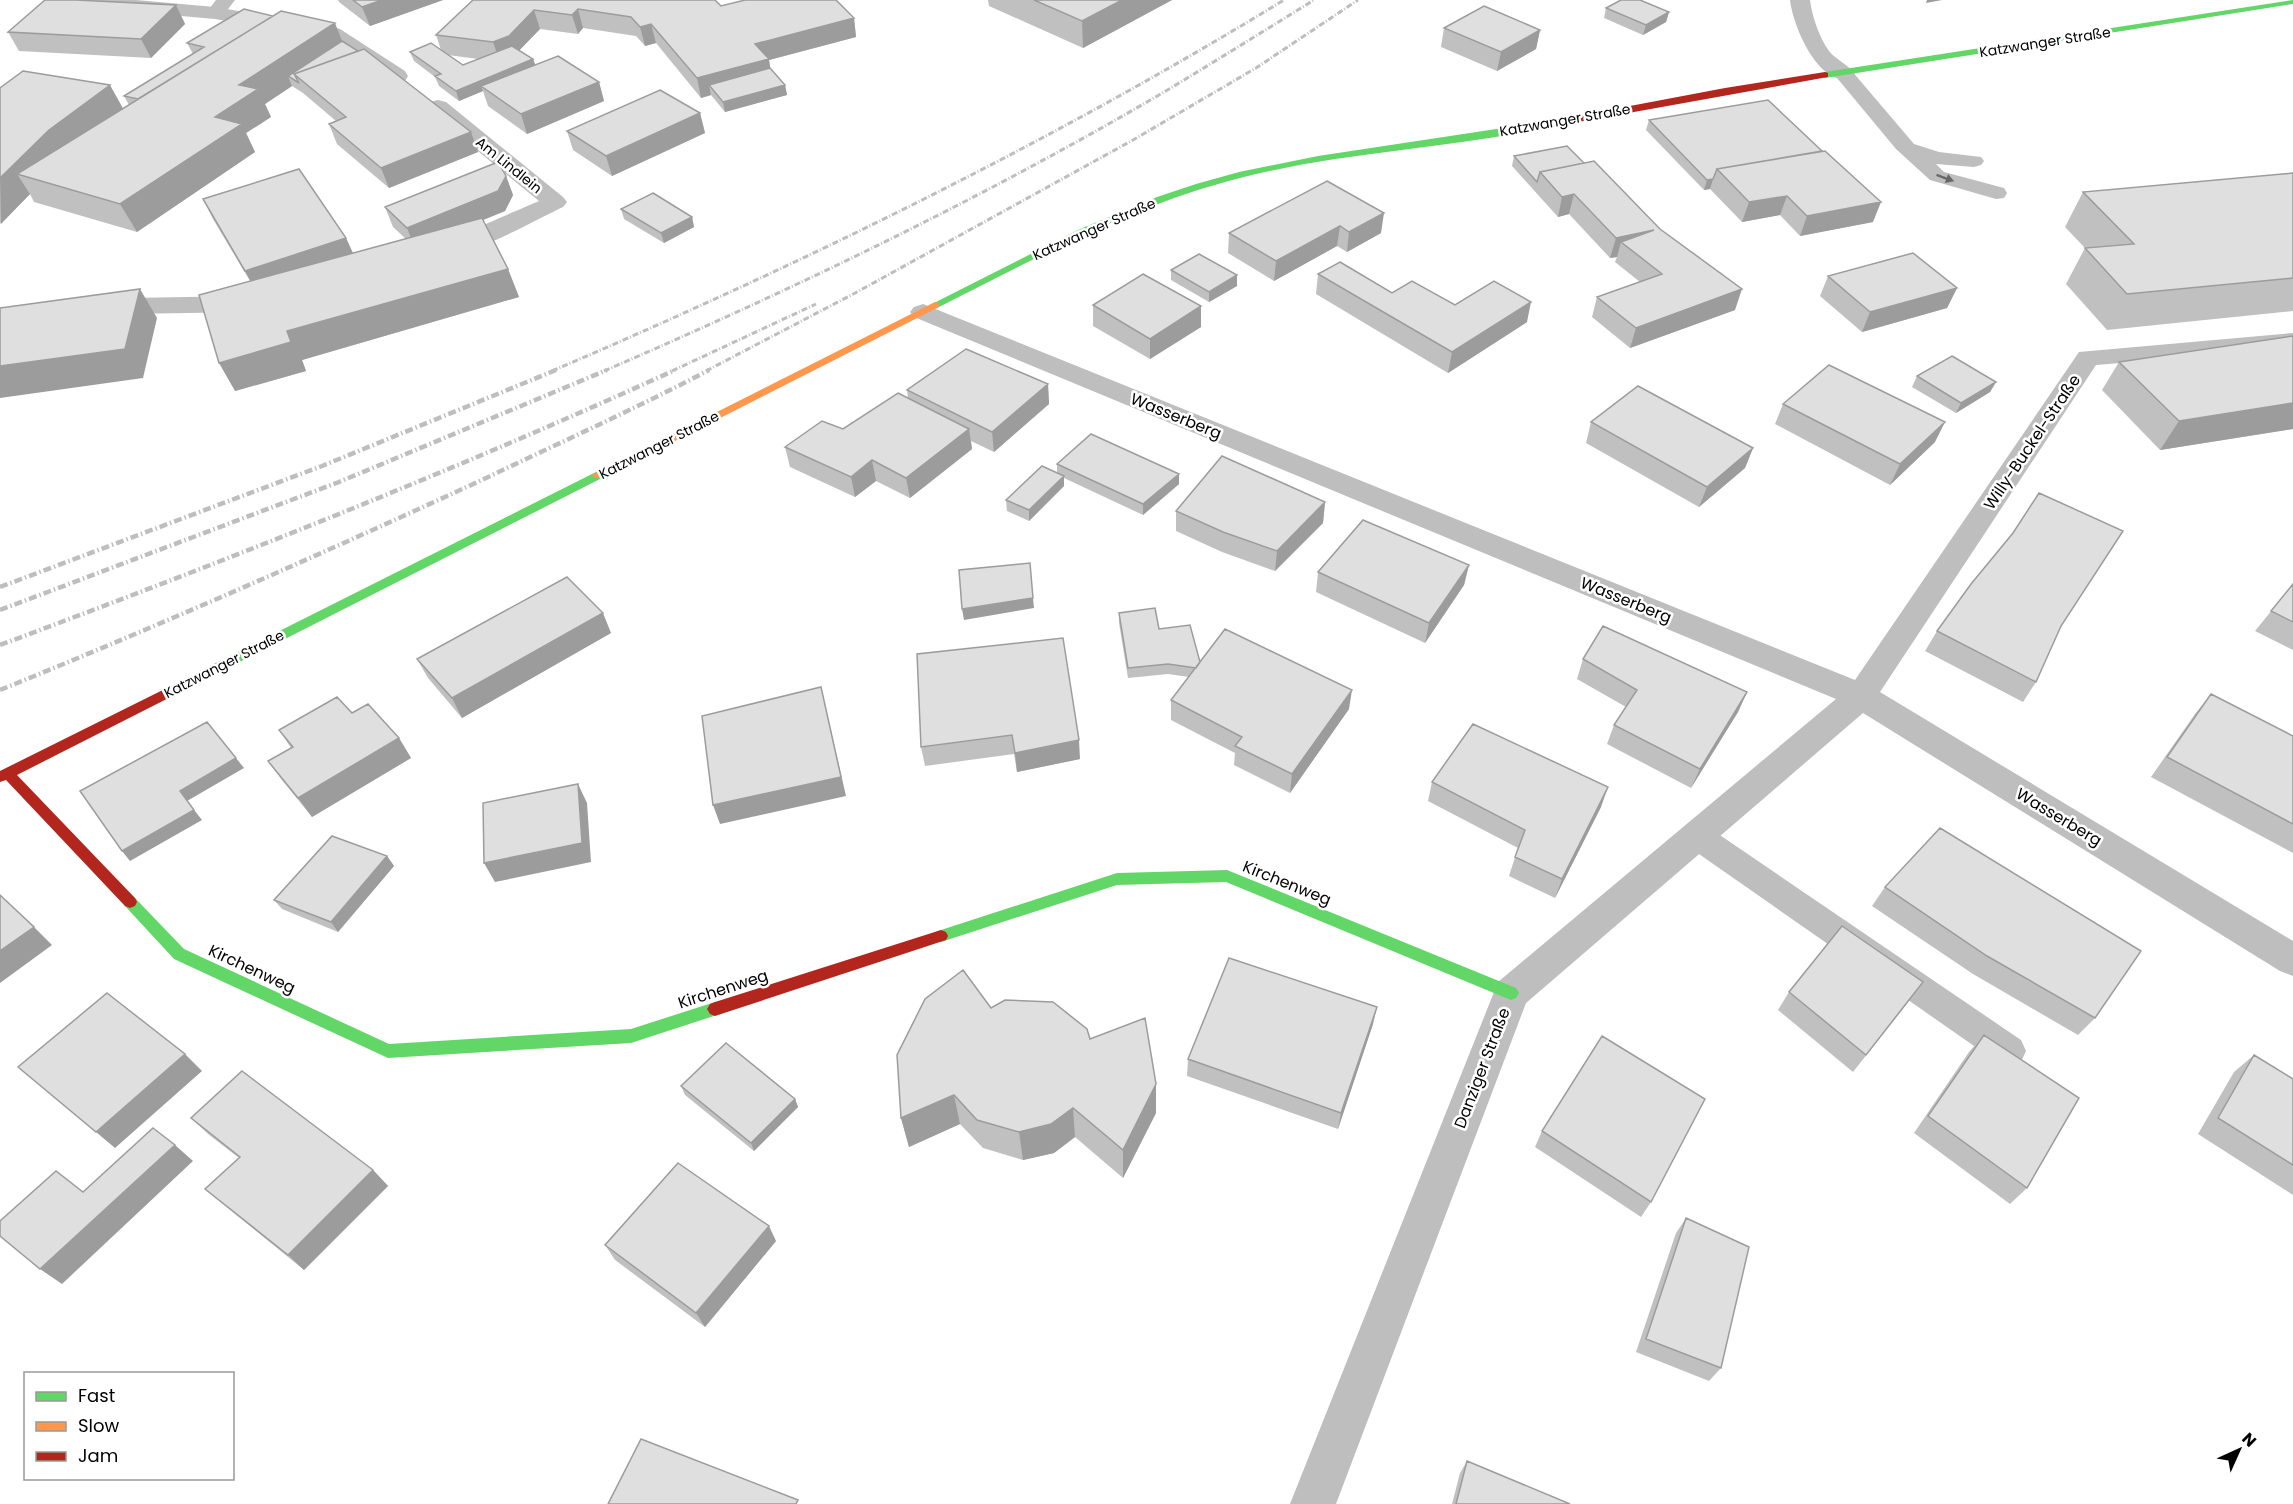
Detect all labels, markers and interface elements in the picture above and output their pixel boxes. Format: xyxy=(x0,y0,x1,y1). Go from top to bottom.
street label: Katzwanger Straße xyxy=(1978,22,2112,62)
street label: Katzwanger Straße xyxy=(1498,99,1632,141)
street label: Am Lindlein xyxy=(472,132,546,198)
one-way arrow xyxy=(1936,173,1954,183)
street label: Katzwanger Straße xyxy=(1029,193,1159,265)
street label: Willy-Buckel-Straße xyxy=(1978,370,2086,514)
street label: Wasserberg xyxy=(1127,387,1225,445)
street label: Katzwanger Straße xyxy=(595,406,723,484)
street label: Wasserberg xyxy=(1577,571,1675,629)
street label: Katzwanger Straße xyxy=(160,625,288,703)
street label: Wasserberg xyxy=(2012,782,2106,852)
street label: Kirchenweg xyxy=(1239,855,1335,911)
street label: Kirchenweg xyxy=(205,939,299,999)
street label: Kirchenweg xyxy=(675,964,771,1014)
street label: Danziger Straße xyxy=(1448,1004,1516,1132)
legend xyxy=(24,1372,234,1480)
text: Fast xyxy=(78,1383,115,1408)
text: Slow xyxy=(78,1413,120,1438)
north arrow xyxy=(2209,1420,2269,1480)
text: N xyxy=(2237,1427,2262,1452)
text: Jam xyxy=(78,1443,118,1468)

